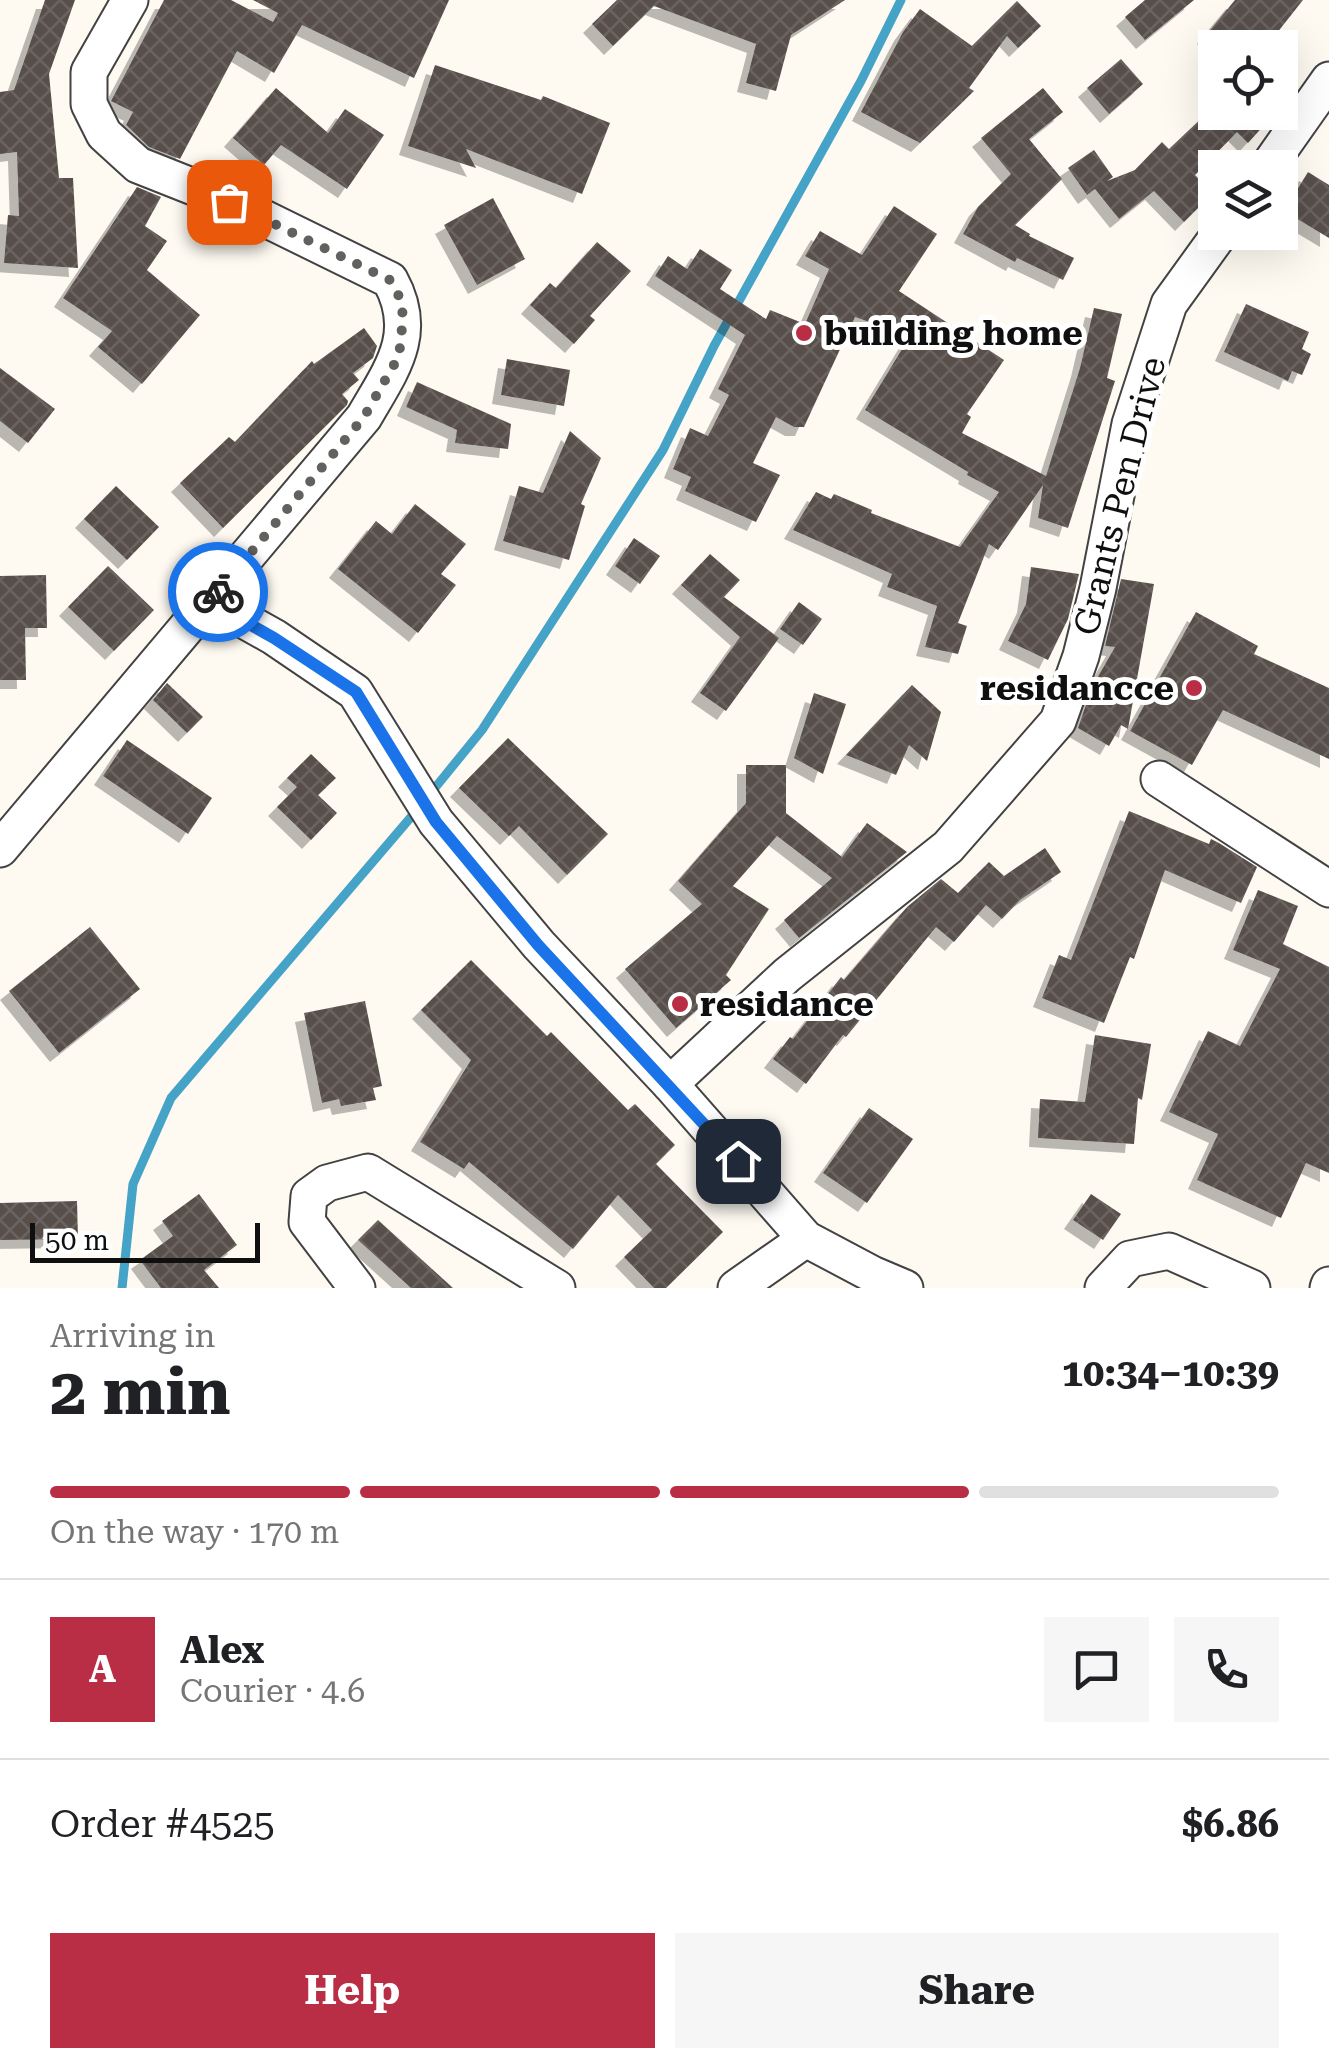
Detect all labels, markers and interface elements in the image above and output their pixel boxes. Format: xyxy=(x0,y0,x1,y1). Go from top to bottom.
map controls xyxy=(1198,30,1298,250)
button: locate xyxy=(1198,30,1298,130)
button: layers xyxy=(1198,150,1298,250)
pin xyxy=(187,160,272,245)
icon: bag xyxy=(202,175,257,230)
place label: building home xyxy=(824,313,1083,354)
marker: building home xyxy=(793,322,815,344)
street label: Grants Pen Drive xyxy=(1066,353,1174,639)
courier xyxy=(168,542,268,642)
icon: bike xyxy=(191,565,246,620)
place label: residancce xyxy=(980,668,1174,709)
marker: residancce xyxy=(1183,677,1205,699)
place label: residance xyxy=(700,984,874,1025)
marker: residance xyxy=(669,993,691,1015)
pin xyxy=(696,1119,781,1204)
icon: home xyxy=(711,1134,766,1189)
scale bar xyxy=(30,1218,260,1262)
text: 50 m xyxy=(45,1224,109,1257)
text: Arriving in xyxy=(50,1317,215,1355)
text: 10:34–10:39 xyxy=(1062,1351,1279,1395)
text: 2 min xyxy=(50,1354,231,1430)
text: On the way · 170 m xyxy=(50,1513,339,1551)
button: chat xyxy=(1044,1617,1149,1722)
button: phone xyxy=(1174,1617,1279,1722)
text: Alex xyxy=(180,1628,264,1672)
text: A xyxy=(89,1647,116,1691)
text: Courier · 4.6 xyxy=(180,1672,365,1710)
text: Order #4525 xyxy=(50,1802,275,1846)
text: $6.86 xyxy=(1182,1802,1279,1846)
button: Help xyxy=(50,1933,655,2048)
button: Share xyxy=(675,1933,1279,2048)

